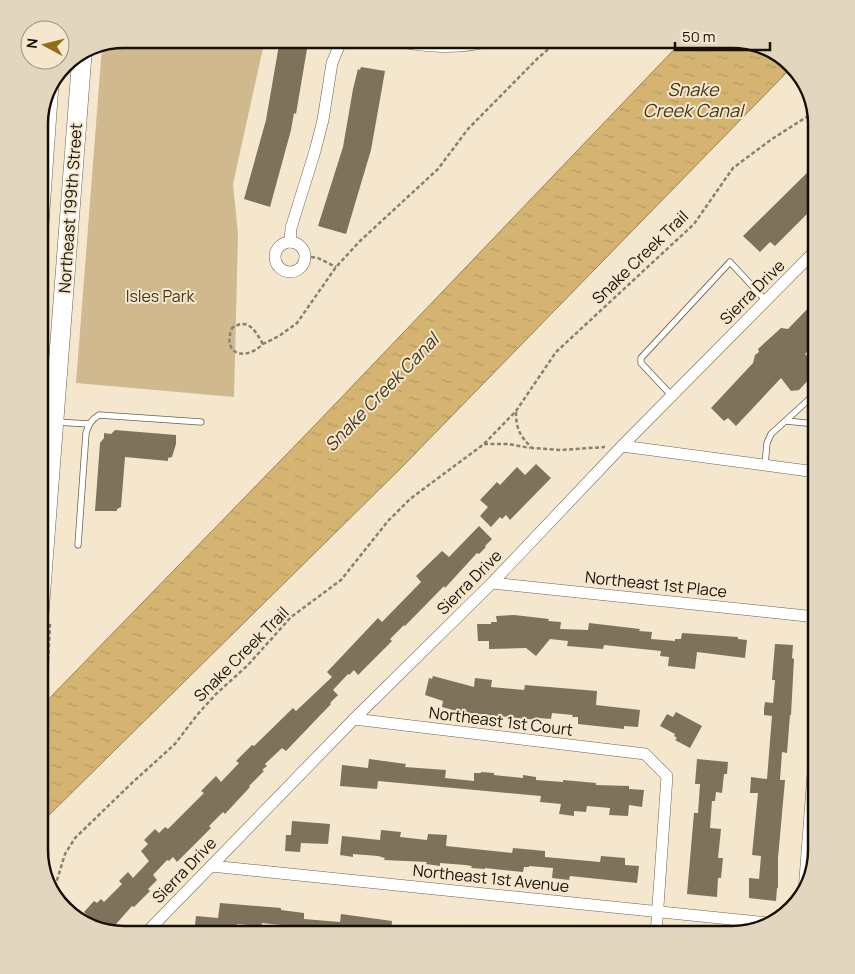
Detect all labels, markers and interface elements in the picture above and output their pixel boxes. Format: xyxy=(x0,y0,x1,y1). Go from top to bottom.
north arrow xyxy=(20,20,70,70)
scale bar xyxy=(675,20,770,52)
text: 50 m xyxy=(682,26,716,47)
text: N xyxy=(22,37,42,50)
water label: Snake Creek Canal xyxy=(643,77,746,122)
street label: Northeast 199th Street xyxy=(53,122,87,294)
street label: Snake Creek Trail xyxy=(587,205,693,309)
street label: Sierra Drive xyxy=(715,255,789,329)
park label: Isles Park xyxy=(126,285,195,307)
water label: Snake Creek Canal xyxy=(318,326,445,456)
street label: Sierra Drive xyxy=(432,545,506,619)
street label: Northeast 1st Place xyxy=(584,566,728,602)
street label: Snake Creek Trail xyxy=(189,602,293,706)
street label: Northeast 1st Court xyxy=(428,701,574,741)
street label: Sierra Drive xyxy=(147,832,221,908)
street label: Northeast 1st Avenue xyxy=(412,859,570,897)

